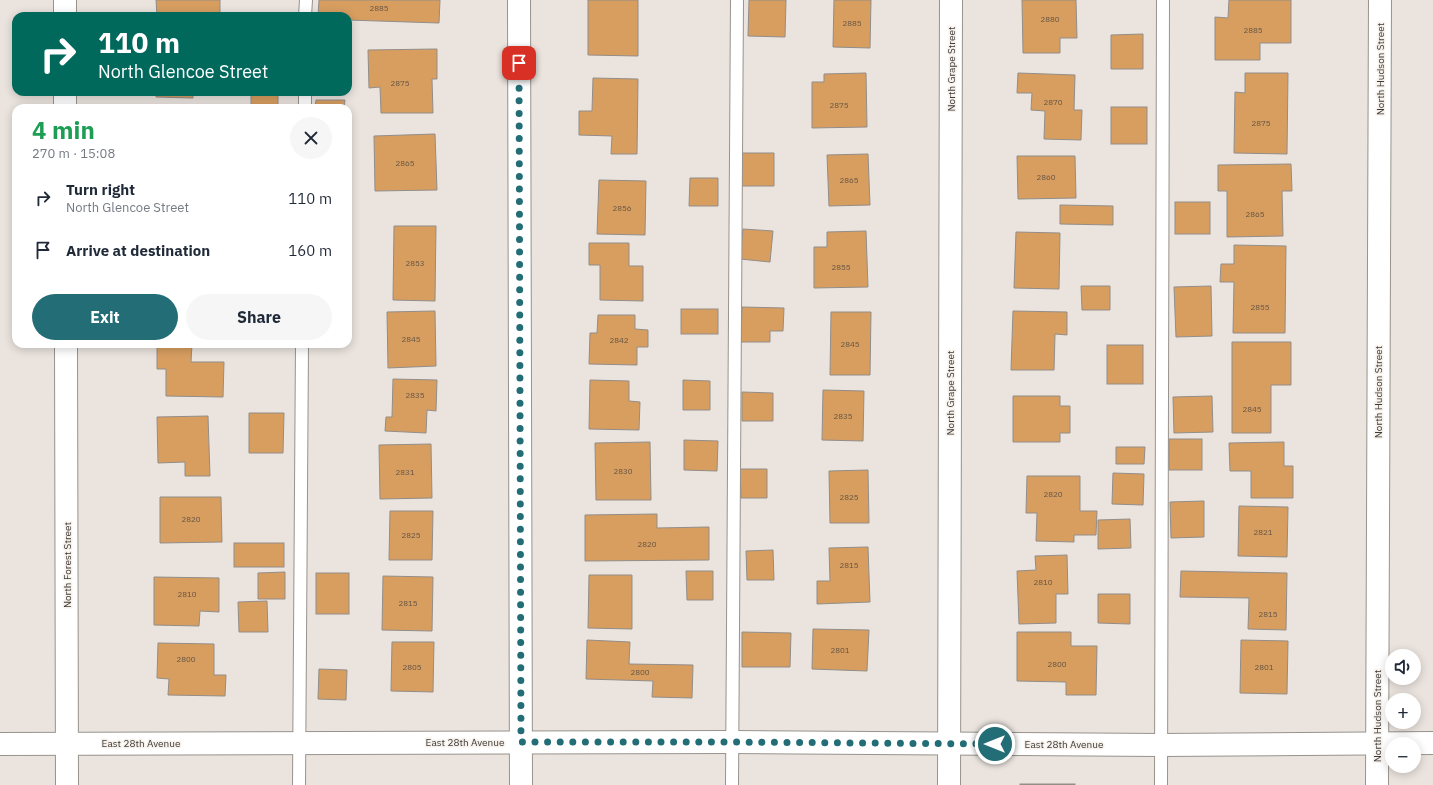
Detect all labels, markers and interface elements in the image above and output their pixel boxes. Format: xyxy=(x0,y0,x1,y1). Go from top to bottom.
house number: 2885 xyxy=(369,3,389,13)
house number: 2880 xyxy=(1040,14,1060,24)
house number: 2885 xyxy=(842,18,862,28)
street label: North Hudson Street xyxy=(1374,22,1387,115)
text: 110 m xyxy=(98,24,180,61)
house number: 2885 xyxy=(1243,25,1263,35)
street label: North Grape Street xyxy=(945,26,958,111)
icon: right xyxy=(32,28,84,80)
pin xyxy=(502,46,536,80)
icon: arrive xyxy=(508,52,530,74)
text: North Glencoe Street xyxy=(98,60,268,83)
house number: 2875 xyxy=(390,78,410,88)
house number: 2870 xyxy=(1043,97,1063,107)
house number: 2875 xyxy=(829,100,849,110)
text: 4 min xyxy=(32,114,95,146)
button: close xyxy=(290,117,332,159)
house number: 2875 xyxy=(1251,118,1271,128)
text: 270 m · 15:08 xyxy=(32,145,115,162)
house number: 2865 xyxy=(395,158,415,168)
house number: 2860 xyxy=(1036,172,1056,182)
house number: 2865 xyxy=(839,175,859,185)
text: Turn right xyxy=(66,180,135,199)
icon: right xyxy=(32,187,54,209)
text: 110 m xyxy=(288,189,332,208)
text: North Glencoe Street xyxy=(66,199,189,216)
house number: 2856 xyxy=(612,203,632,213)
house number: 2865 xyxy=(1245,209,1265,219)
icon: arrive xyxy=(32,239,54,261)
text: Arrive at destination xyxy=(66,241,210,260)
text: 160 m xyxy=(288,241,332,260)
house number: 2853 xyxy=(405,258,425,268)
house number: 2855 xyxy=(831,262,851,272)
button: Exit xyxy=(32,294,178,340)
button: Share xyxy=(186,294,332,340)
house number: 2855 xyxy=(1250,302,1270,312)
house number: 2845 xyxy=(401,334,421,344)
house number: 2842 xyxy=(609,335,629,345)
house number: 2845 xyxy=(840,339,860,349)
street label: North Hudson Street xyxy=(1372,345,1385,438)
street label: North Grape Street xyxy=(944,350,957,435)
house number: 2835 xyxy=(405,390,425,400)
house number: 2845 xyxy=(1242,404,1262,414)
house number: 2835 xyxy=(833,411,853,421)
house number: 2830 xyxy=(613,466,633,476)
house number: 2831 xyxy=(395,467,415,477)
house number: 2820 xyxy=(1043,489,1063,499)
house number: 2825 xyxy=(839,492,859,502)
house number: 2820 xyxy=(181,514,201,524)
street label: North Forest Street xyxy=(61,521,74,608)
house number: 2821 xyxy=(1253,527,1273,537)
house number: 2825 xyxy=(401,530,421,540)
house number: 2820 xyxy=(637,539,657,549)
house number: 2815 xyxy=(839,560,859,570)
house number: 2810 xyxy=(1033,577,1053,587)
house number: 2810 xyxy=(177,589,197,599)
house number: 2815 xyxy=(398,598,418,608)
house number: 2815 xyxy=(1258,609,1278,619)
house number: 2801 xyxy=(830,645,850,655)
map controls xyxy=(1385,649,1421,773)
button: sound xyxy=(1385,649,1421,685)
house number: 2800 xyxy=(176,654,196,664)
house number: 2800 xyxy=(1047,659,1067,669)
house number: 2805 xyxy=(402,662,422,672)
house number: 2801 xyxy=(1254,662,1274,672)
house number: 2800 xyxy=(630,667,650,677)
street label: North Hudson Street xyxy=(1371,669,1384,762)
button: + xyxy=(1385,693,1421,729)
position arrow xyxy=(974,723,1016,765)
street label: East 28th Avenue xyxy=(426,736,505,749)
street label: East 28th Avenue xyxy=(102,737,181,750)
button: − xyxy=(1385,737,1421,773)
street label: East 28th Avenue xyxy=(1025,738,1104,751)

